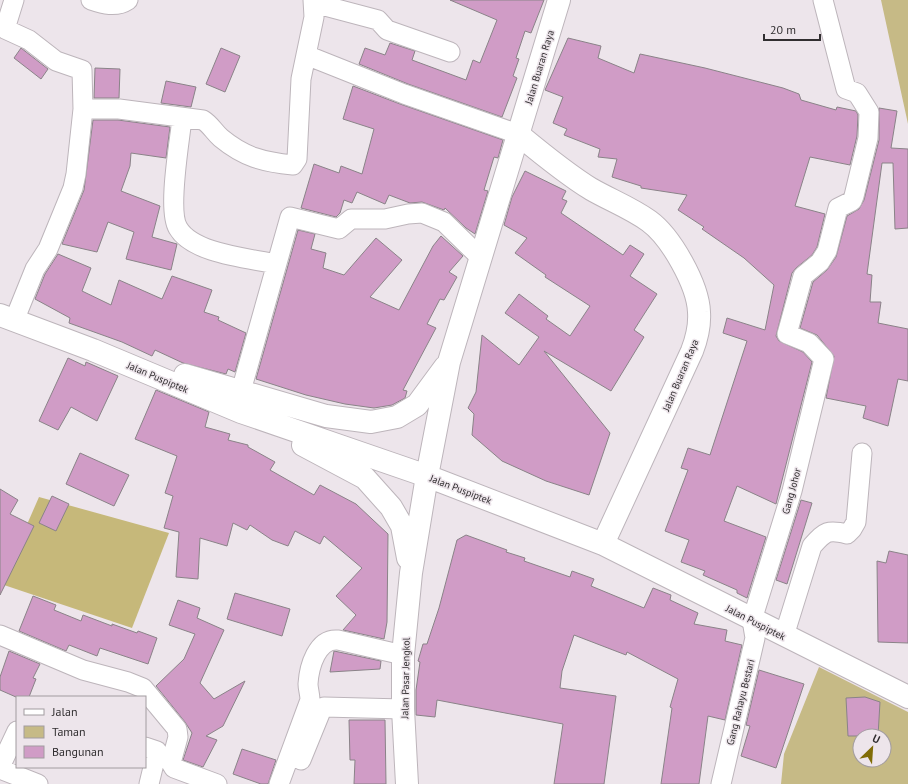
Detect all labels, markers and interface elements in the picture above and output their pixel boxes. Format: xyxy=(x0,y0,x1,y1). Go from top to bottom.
scale bar xyxy=(764,16,820,42)
text: 20 m xyxy=(770,22,796,37)
street label: Jalan Buaran Raya xyxy=(522,28,557,107)
street label: Jalan Buaran Raya xyxy=(659,337,702,414)
street label: Jalan Puspiptek xyxy=(124,358,191,396)
street label: Gang Johor xyxy=(779,466,804,516)
street label: Jalan Puspiptek xyxy=(427,471,494,507)
street label: Jalan Puspiptek xyxy=(723,601,788,643)
street label: Jalan Pasar Jengkol xyxy=(398,637,413,720)
street label: Gang Rahayu Bestari xyxy=(724,658,757,746)
legend xyxy=(16,696,146,768)
text: Jalan xyxy=(51,704,77,719)
text: Taman xyxy=(52,724,86,739)
north arrow xyxy=(852,728,892,768)
text: U xyxy=(870,731,882,747)
text: Bangunan xyxy=(52,744,104,759)

